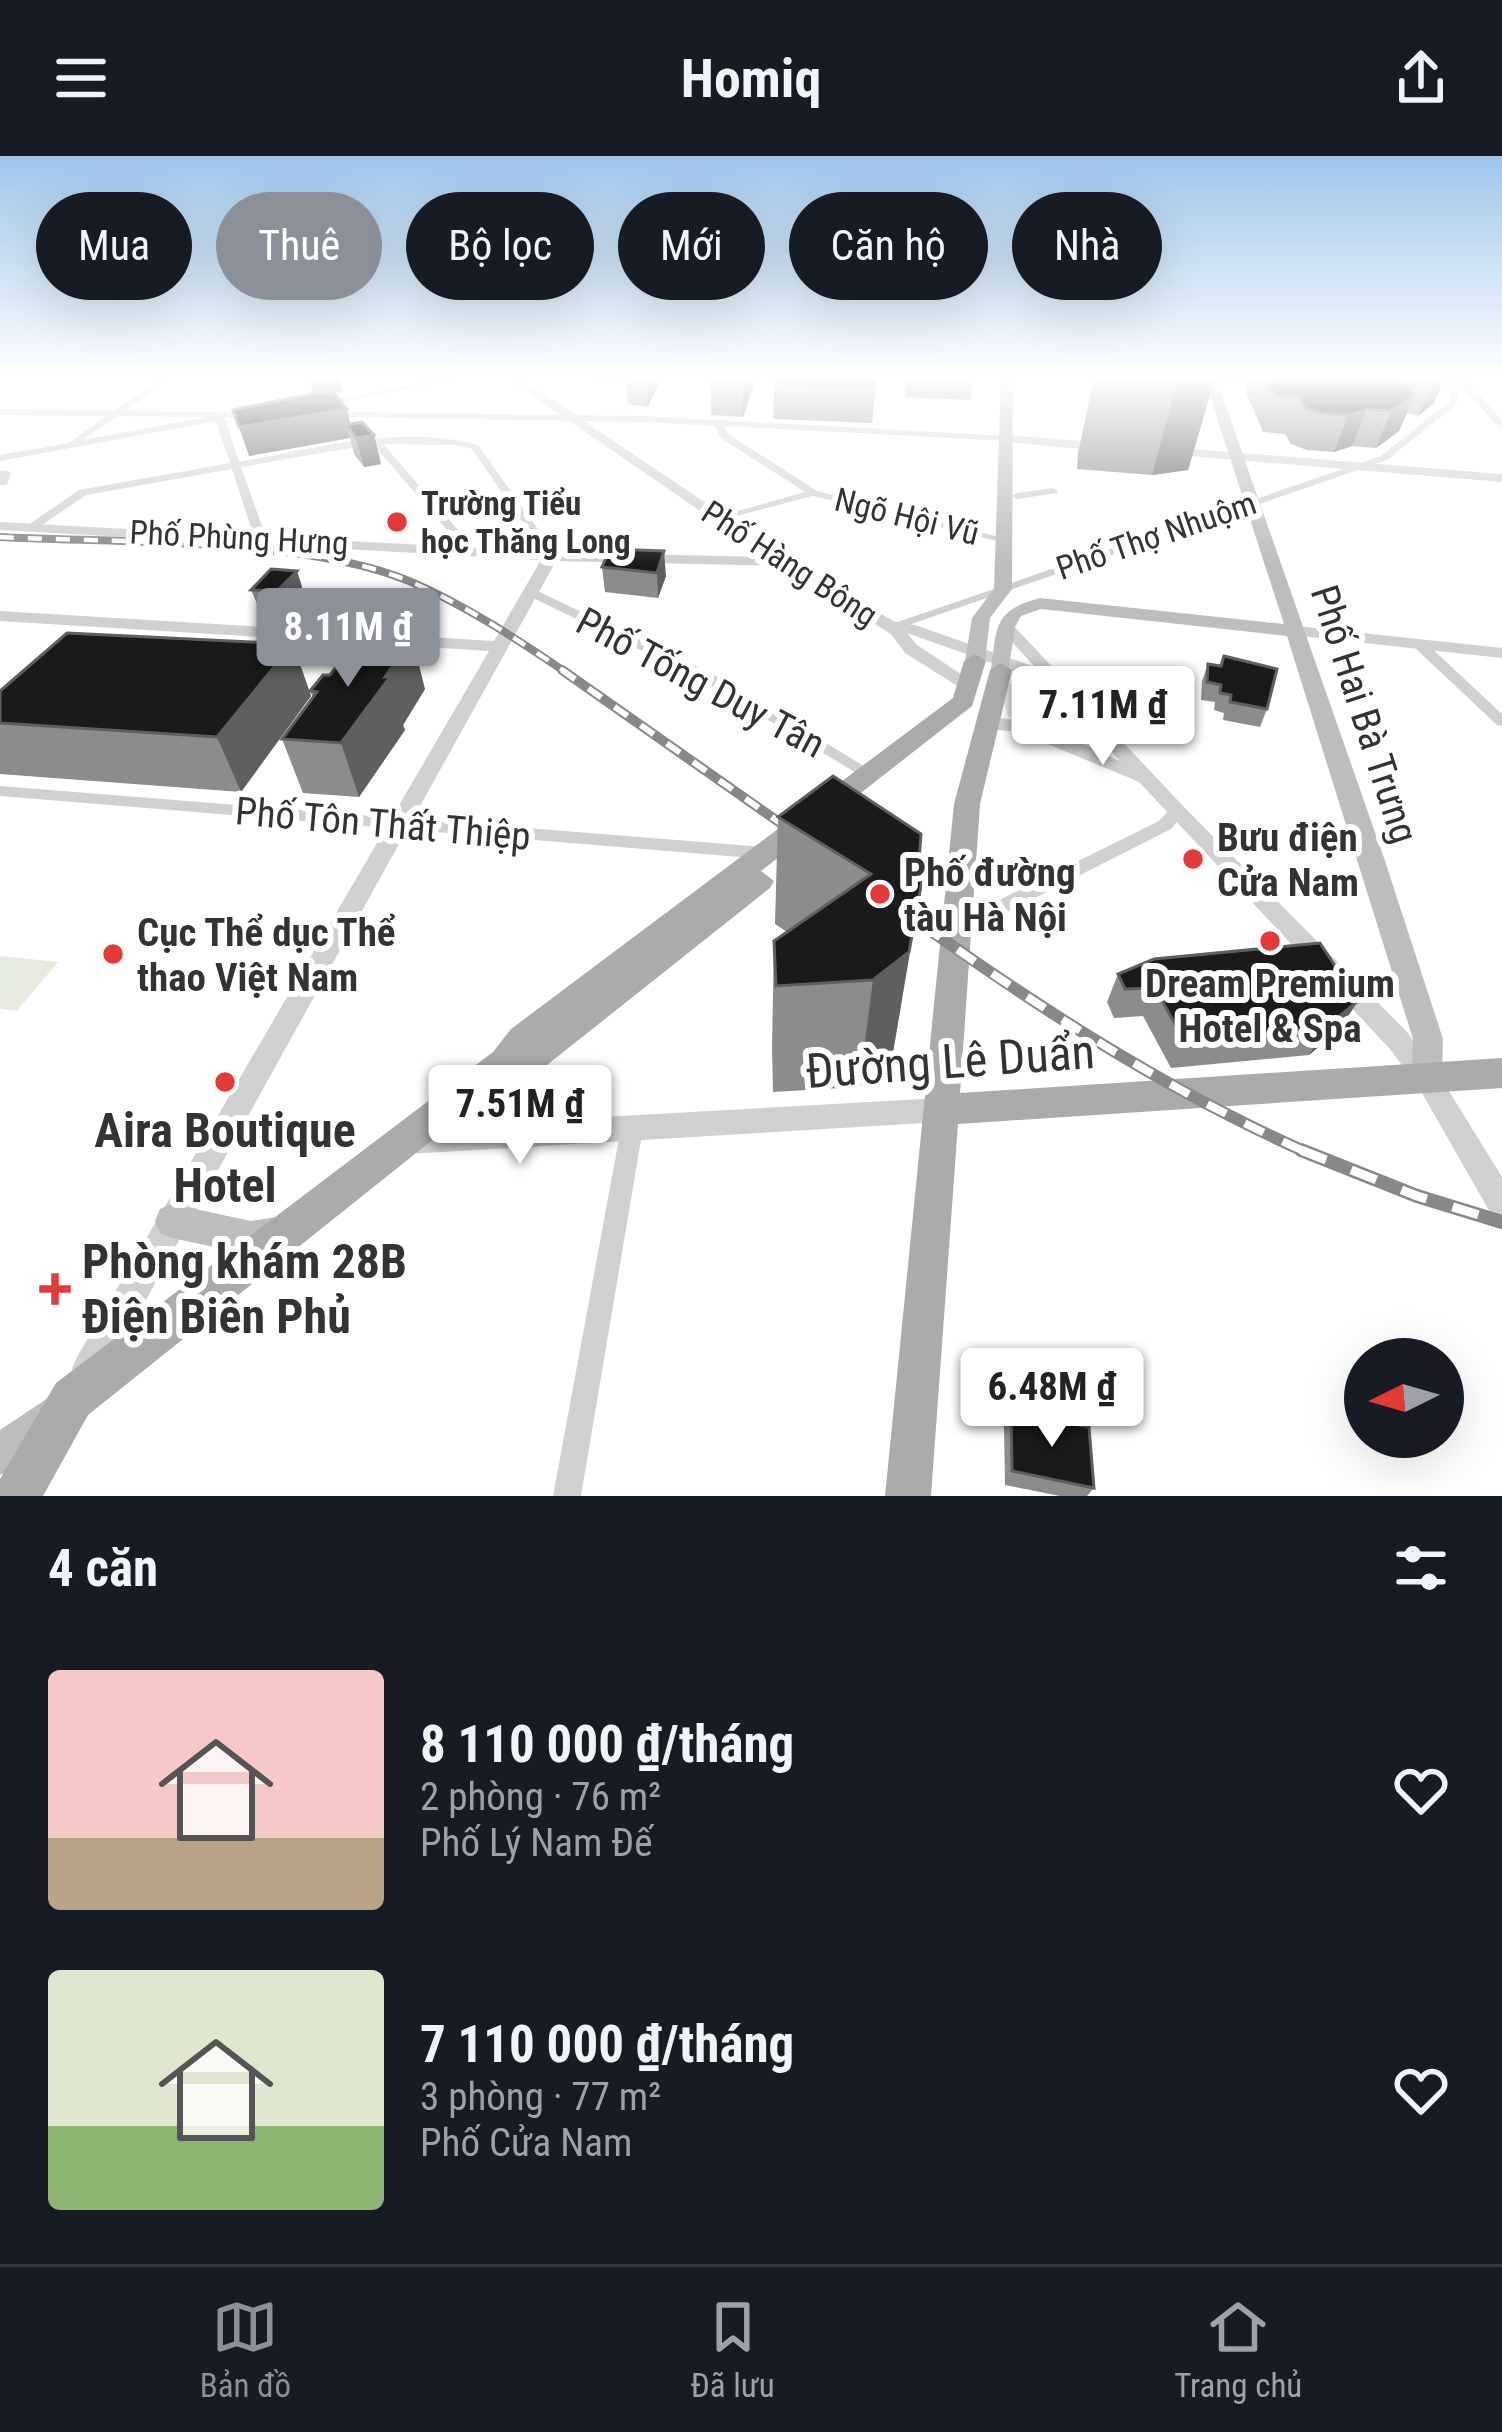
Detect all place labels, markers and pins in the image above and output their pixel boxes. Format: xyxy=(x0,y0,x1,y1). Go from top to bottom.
place label: Trường Tiểu học Thăng Long xyxy=(421,484,631,561)
marker: Trường Tiểu học Thăng Long xyxy=(384,509,410,535)
pin: 8.11M ₫ xyxy=(237,588,459,690)
pin: 7.11M ₫ xyxy=(992,666,1214,768)
place label: Bưu điện Cửa Nam xyxy=(1217,815,1359,906)
marker: Bưu điện Cửa Nam xyxy=(1180,846,1206,872)
place label: Phố đường tàu Hà Nội xyxy=(904,850,1076,941)
marker: Phố đường tàu Hà Nội xyxy=(867,881,893,907)
place label: Cục Thể dục Thể thao Việt Nam xyxy=(137,910,396,1001)
marker: Dream Premium Hotel & Spa xyxy=(1257,928,1283,954)
marker: Cục Thể dục Thể thao Việt Nam xyxy=(100,941,126,967)
place label: Dream Premium Hotel & Spa xyxy=(1145,961,1395,1052)
pin: 7.51M ₫ xyxy=(409,1065,631,1167)
marker: Aira Boutique Hotel xyxy=(212,1069,238,1095)
place label: Aira Boutique Hotel xyxy=(94,1102,356,1214)
place label: Phòng khám 28B Điện Biên Phủ xyxy=(82,1233,407,1345)
marker: Phòng khám 28B Điện Biên Phủ xyxy=(39,1273,71,1305)
pin: 6.48M ₫ xyxy=(941,1348,1163,1450)

